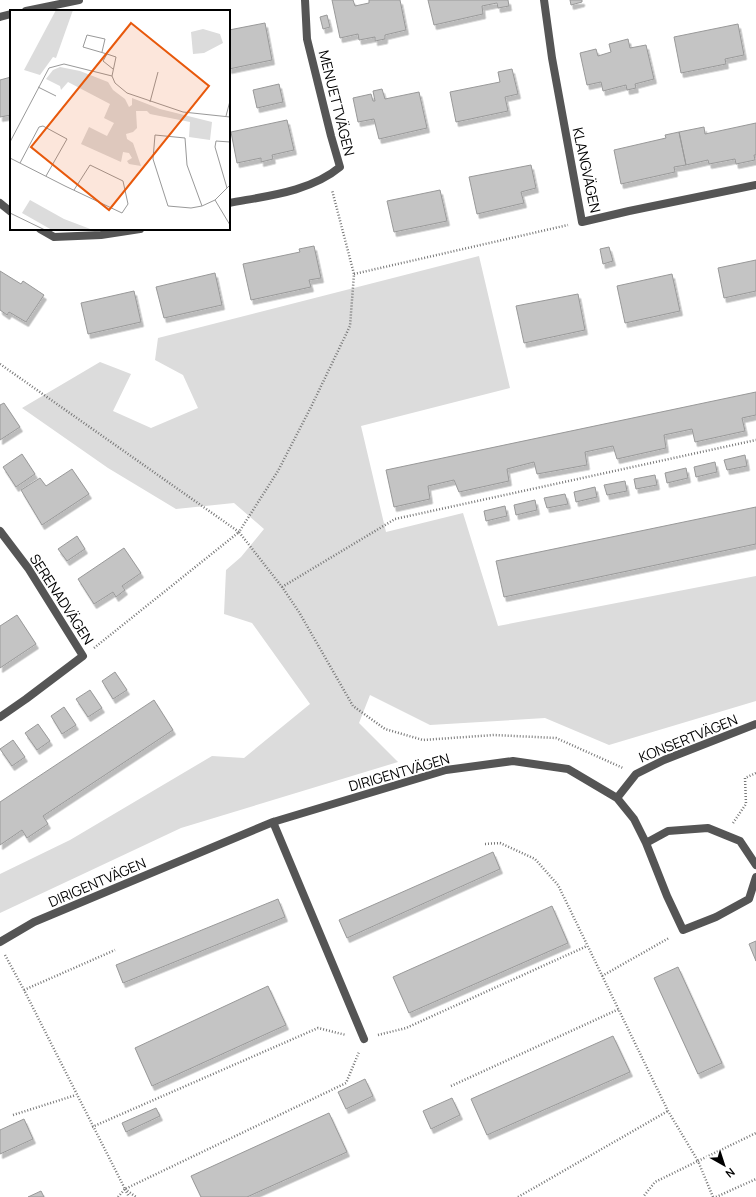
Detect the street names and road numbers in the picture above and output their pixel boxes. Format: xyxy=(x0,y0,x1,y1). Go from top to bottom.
street label: MENUETTVÄGEN xyxy=(315,48,359,158)
street label: KLANGVÄGEN xyxy=(569,126,605,214)
street label: SERENADVÄGEN xyxy=(26,550,98,648)
street label: KONSERTVÄGEN xyxy=(636,710,740,766)
street label: DIRIGENTVÄGEN xyxy=(346,749,452,795)
street label: DIRIGENTVÄGEN xyxy=(45,853,149,911)

